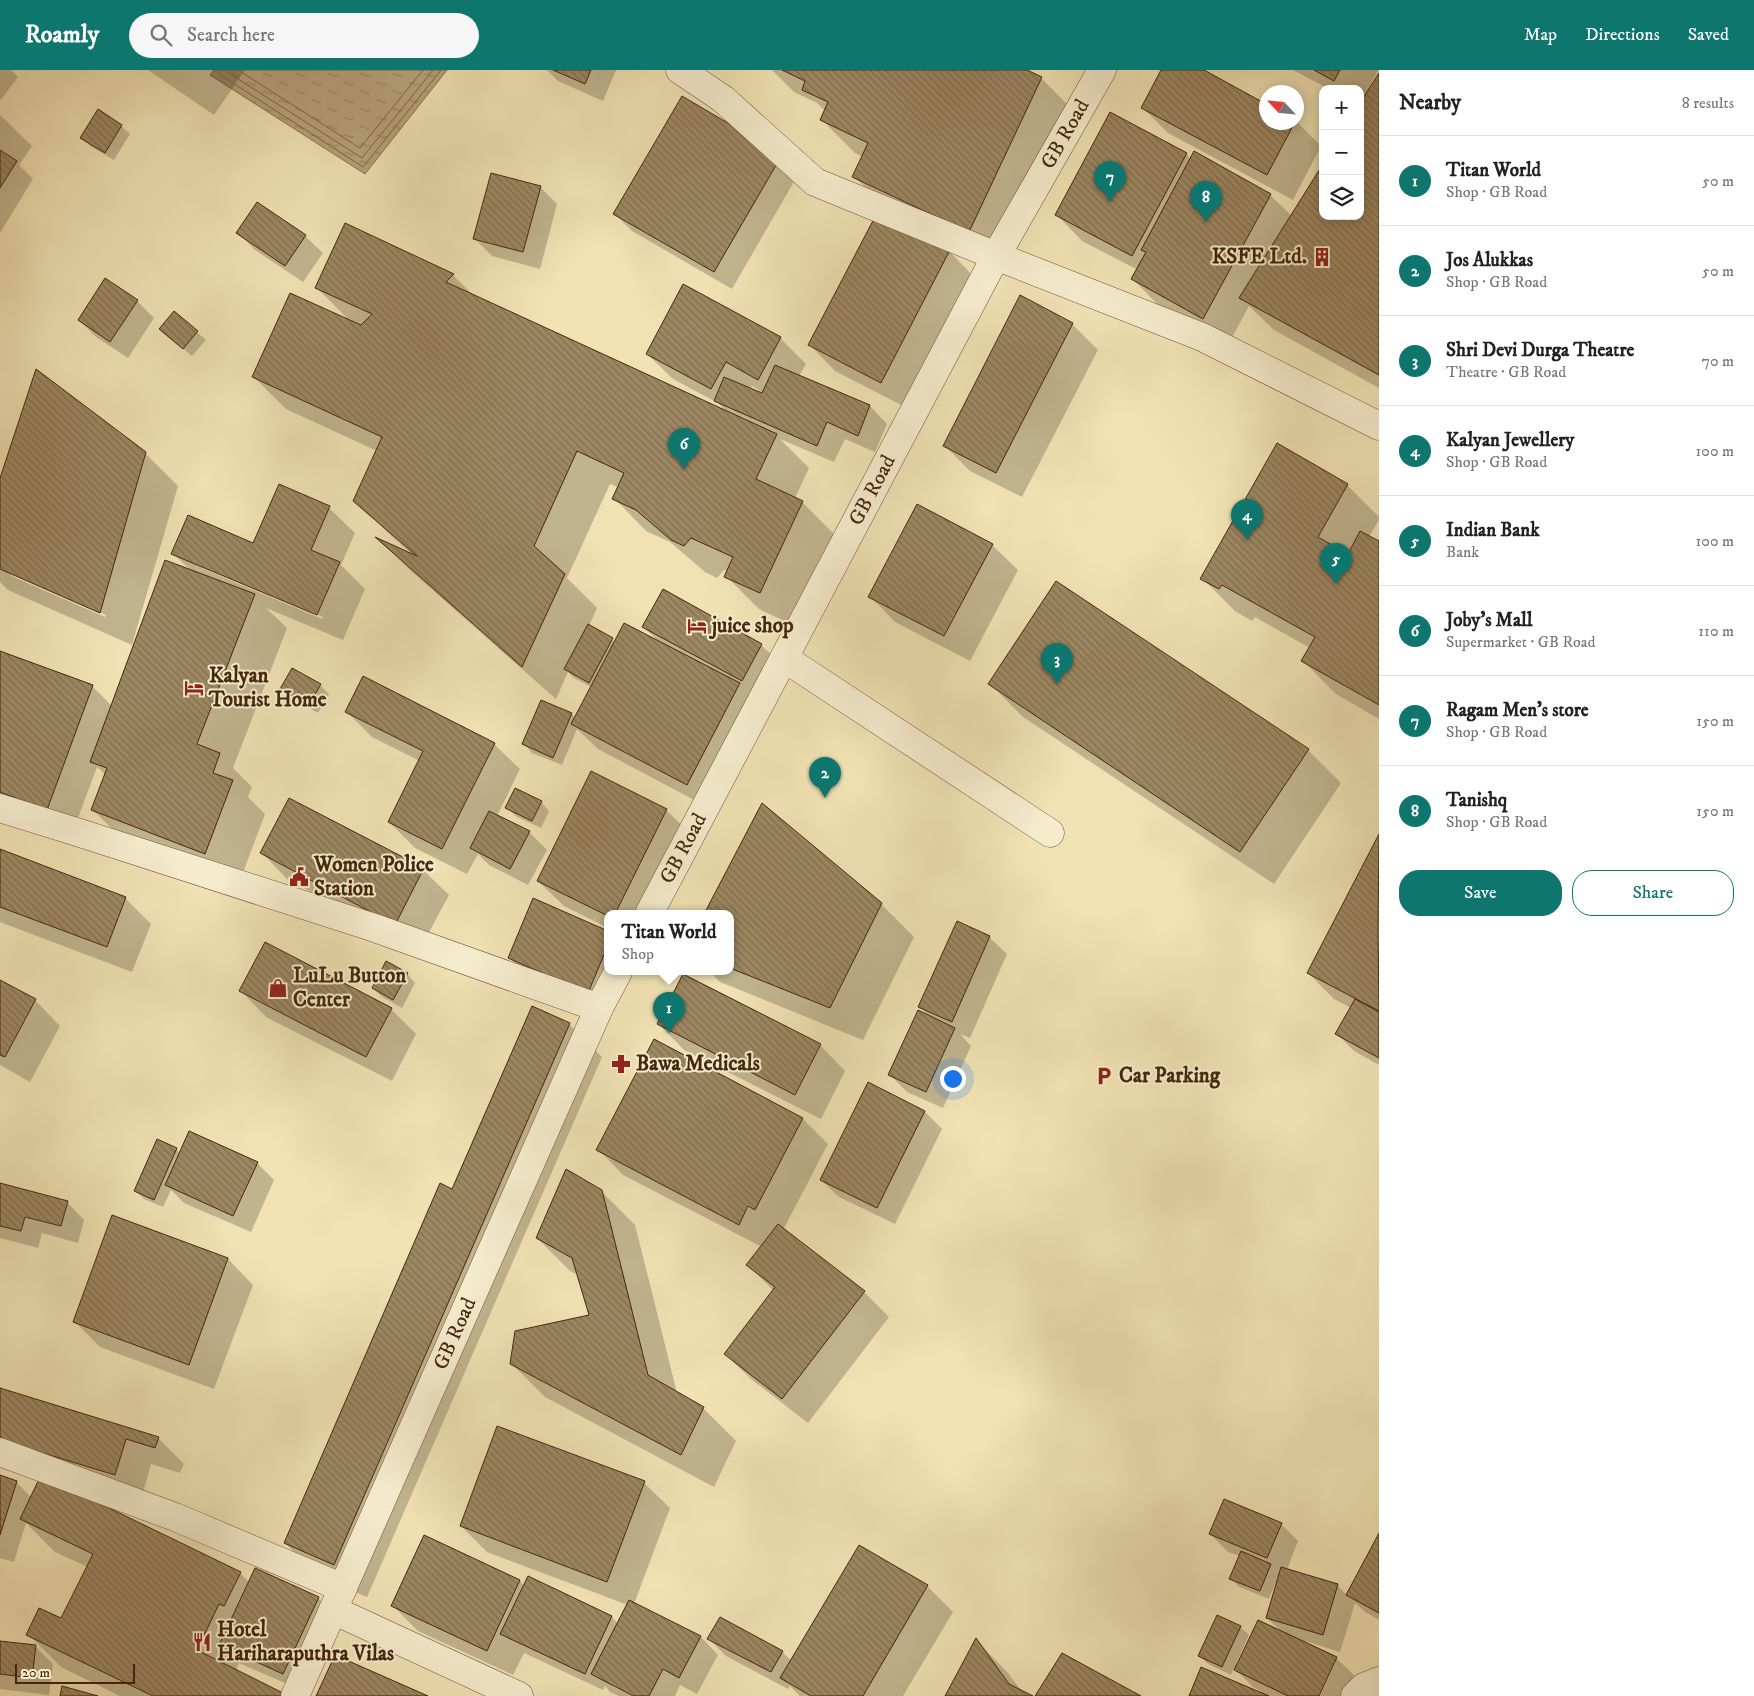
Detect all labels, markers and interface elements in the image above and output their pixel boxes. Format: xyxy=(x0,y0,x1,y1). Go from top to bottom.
search box xyxy=(129,13,479,58)
text: Roamly xyxy=(25,20,99,50)
icon: search xyxy=(147,21,175,49)
text: Search here xyxy=(187,24,275,47)
text: Map xyxy=(1524,24,1557,46)
text: Directions xyxy=(1585,24,1660,46)
text: Saved xyxy=(1688,24,1729,46)
north arrow xyxy=(1259,85,1304,130)
map controls xyxy=(1319,85,1364,220)
button: + xyxy=(1319,85,1364,130)
text: Nearby xyxy=(1399,90,1461,116)
text: 8 results xyxy=(1682,93,1734,113)
street label: GB Road xyxy=(1035,94,1096,174)
button: − xyxy=(1319,130,1364,175)
text: Titan World xyxy=(1446,159,1541,182)
pin: 7 xyxy=(1094,161,1126,202)
text: 1 xyxy=(1412,171,1418,191)
text: 50 m xyxy=(1702,171,1734,191)
button: layers xyxy=(1319,175,1364,220)
pin: 8 xyxy=(1190,181,1222,222)
text: Shop · GB Road xyxy=(1446,182,1547,202)
place label: KSFE Ltd. xyxy=(1212,244,1307,270)
building icon: KSFE Ltd. xyxy=(1311,246,1333,268)
text: Jos Alukkas xyxy=(1446,249,1533,272)
text: 2 xyxy=(1411,261,1419,281)
text: 50 m xyxy=(1702,261,1734,281)
text: Shop · GB Road xyxy=(1446,272,1547,292)
text: Shri Devi Durga Theatre xyxy=(1446,339,1634,362)
text: 3 xyxy=(1412,351,1418,371)
text: 70 m xyxy=(1702,351,1734,371)
text: Theatre · GB Road xyxy=(1446,362,1566,382)
pin: 6 xyxy=(668,428,700,469)
text: Kalyan Jewellery xyxy=(1446,429,1574,452)
text: 4 xyxy=(1410,441,1420,461)
text: 100 m xyxy=(1696,441,1734,461)
street label: GB Road xyxy=(843,450,902,530)
text: Shop · GB Road xyxy=(1446,452,1547,472)
pin: 4 xyxy=(1231,499,1263,540)
text: Indian Bank xyxy=(1446,519,1540,542)
text: 5 xyxy=(1411,531,1419,551)
text: 100 m xyxy=(1696,531,1734,551)
text: Bank xyxy=(1446,542,1479,562)
pin: 5 xyxy=(1320,543,1352,584)
text: Joby's Mall xyxy=(1446,609,1532,632)
place label: juice shop xyxy=(708,613,794,640)
hotel icon: juice shop xyxy=(686,615,708,637)
text: 6 xyxy=(1411,621,1419,641)
text: 110 m xyxy=(1698,621,1734,641)
text: Supermarket · GB Road xyxy=(1446,632,1596,652)
pin: 3 xyxy=(1041,643,1073,684)
place label: Kalyan Tourist Home xyxy=(208,663,327,713)
hotel icon: Kalyan Tourist Home xyxy=(183,677,205,699)
text: Ragam Men's store xyxy=(1446,699,1589,722)
text: 7 xyxy=(1411,711,1419,731)
text: 150 m xyxy=(1696,711,1734,731)
text: Shop · GB Road xyxy=(1446,722,1547,742)
pin: 2 xyxy=(809,757,841,798)
text: Tanishq xyxy=(1446,789,1507,812)
text: 8 xyxy=(1411,801,1419,821)
text: 150 m xyxy=(1696,801,1734,821)
street label: GB Road xyxy=(654,808,713,888)
text: Shop · GB Road xyxy=(1446,812,1547,832)
place label: Women Police Station xyxy=(313,852,434,902)
public building icon: Women Police Station xyxy=(288,866,310,888)
button: Save xyxy=(1399,870,1562,916)
button: Share xyxy=(1572,870,1734,916)
popup xyxy=(604,910,734,975)
text: Titan World xyxy=(621,921,717,944)
text: Shop xyxy=(621,944,654,964)
place label: LuLu Button Center xyxy=(293,963,407,1013)
shop icon: LuLu Button Center xyxy=(267,977,289,999)
pin: 1 xyxy=(653,992,685,1033)
place label: Bawa Medicals xyxy=(636,1051,760,1077)
pharmacy icon: Bawa Medicals xyxy=(610,1053,632,1075)
place label: Car Parking xyxy=(1119,1063,1221,1089)
parking icon: Car Parking xyxy=(1093,1065,1115,1087)
your location xyxy=(940,1066,966,1092)
street label: GB Road xyxy=(428,1293,483,1374)
place label: Hotel Hariharaputhra Vilas xyxy=(217,1617,394,1667)
restaurant icon: Hotel Hariharaputhra Vilas xyxy=(191,1631,213,1653)
scale bar xyxy=(15,1661,135,1684)
text: 20 m xyxy=(22,1664,50,1682)

